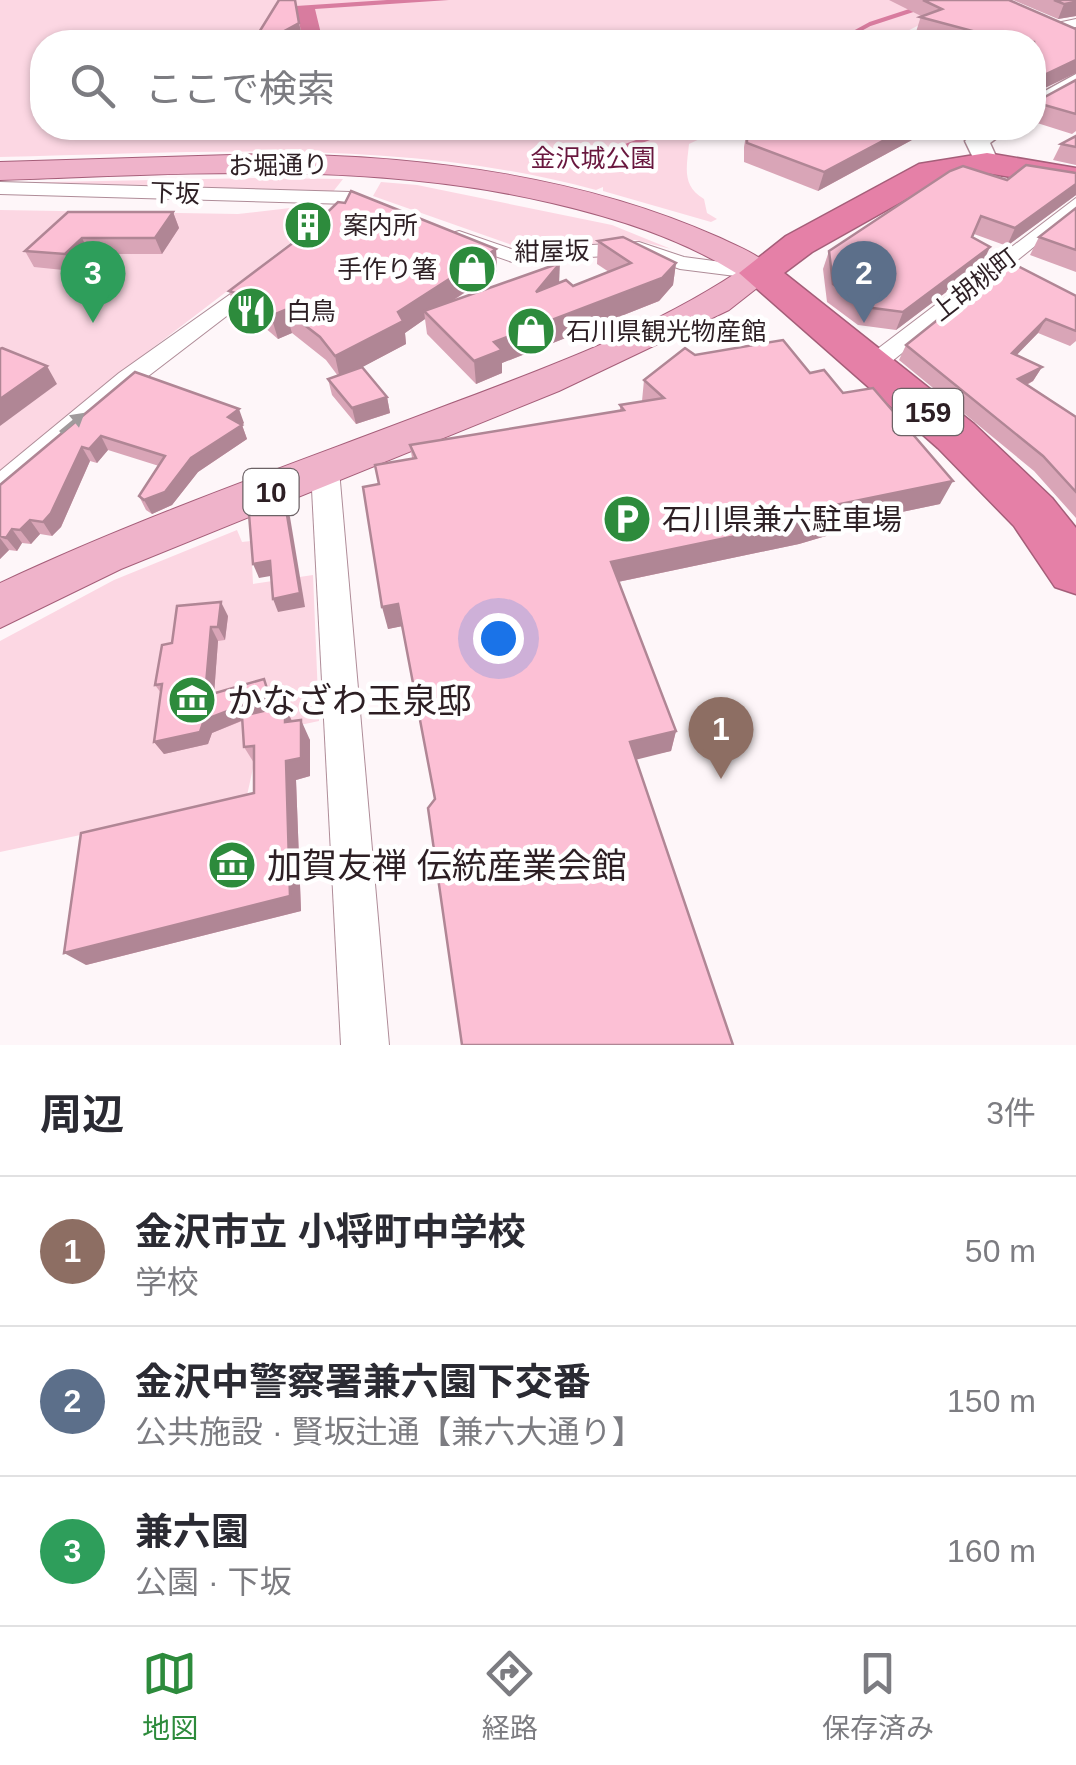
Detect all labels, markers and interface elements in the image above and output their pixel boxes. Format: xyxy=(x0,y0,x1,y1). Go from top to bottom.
search box xyxy=(30,30,1046,140)
icon: search xyxy=(65,58,120,113)
text: ここで検索 xyxy=(145,68,335,110)
park label: 金沢城公園 xyxy=(530,144,656,172)
street label: お堀通り xyxy=(228,150,328,180)
street label: 下坂 xyxy=(150,178,200,208)
building icon: 案内所 xyxy=(282,199,334,251)
place label: 案内所 xyxy=(343,211,418,239)
street label: 紺屋坂 xyxy=(514,236,590,266)
pin: 3 xyxy=(61,240,126,323)
pin: 2 xyxy=(832,240,896,323)
street label: 上胡桃町 xyxy=(926,242,1022,326)
shop icon: 手作り箸 xyxy=(446,243,498,295)
place label: 手作り箸 xyxy=(337,255,437,283)
restaurant icon: 白鳥 xyxy=(225,285,277,337)
place label: 白鳥 xyxy=(286,297,336,325)
shop icon: 石川県観光物産館 xyxy=(505,305,557,357)
place label: 石川県観光物産館 xyxy=(566,317,766,345)
road number: 159 xyxy=(893,389,963,435)
one-way arrow xyxy=(59,413,85,434)
road number: 10 xyxy=(244,469,298,515)
parking icon: 石川県兼六駐車場 xyxy=(601,493,653,545)
place label: 石川県兼六駐車場 xyxy=(662,503,902,536)
your location xyxy=(473,613,524,664)
museum icon: かなざわ玉泉邸 xyxy=(166,674,218,726)
place label: かなざわ玉泉邸 xyxy=(227,681,472,720)
pin: 1 xyxy=(688,696,754,779)
museum icon: 加賀友禅 伝統産業会館 xyxy=(206,839,258,891)
place label: 加賀友禅 伝統産業会館 xyxy=(267,846,627,885)
text: 周辺 xyxy=(40,1091,124,1138)
text: 3件 xyxy=(986,1095,1036,1131)
text: 金沢市立 小将町中学校 xyxy=(135,1211,526,1253)
text: 1 xyxy=(64,1233,81,1269)
text: 50 m xyxy=(965,1233,1036,1269)
text: 学校 xyxy=(135,1264,199,1300)
text: 金沢中警察署兼六園下交番 xyxy=(135,1361,591,1403)
text: 2 xyxy=(64,1383,81,1419)
text: 150 m xyxy=(947,1383,1036,1419)
text: 公共施設 · 賢坂辻通【兼六大通り】 xyxy=(135,1414,643,1450)
text: 兼六園 xyxy=(135,1511,249,1553)
text: 3 xyxy=(64,1533,81,1569)
text: 160 m xyxy=(947,1533,1036,1569)
text: 公園 · 下坂 xyxy=(135,1564,291,1600)
tab: 地図 xyxy=(142,1646,198,1746)
tab: 経路 xyxy=(482,1646,538,1746)
tab: 保存済み xyxy=(822,1646,934,1746)

